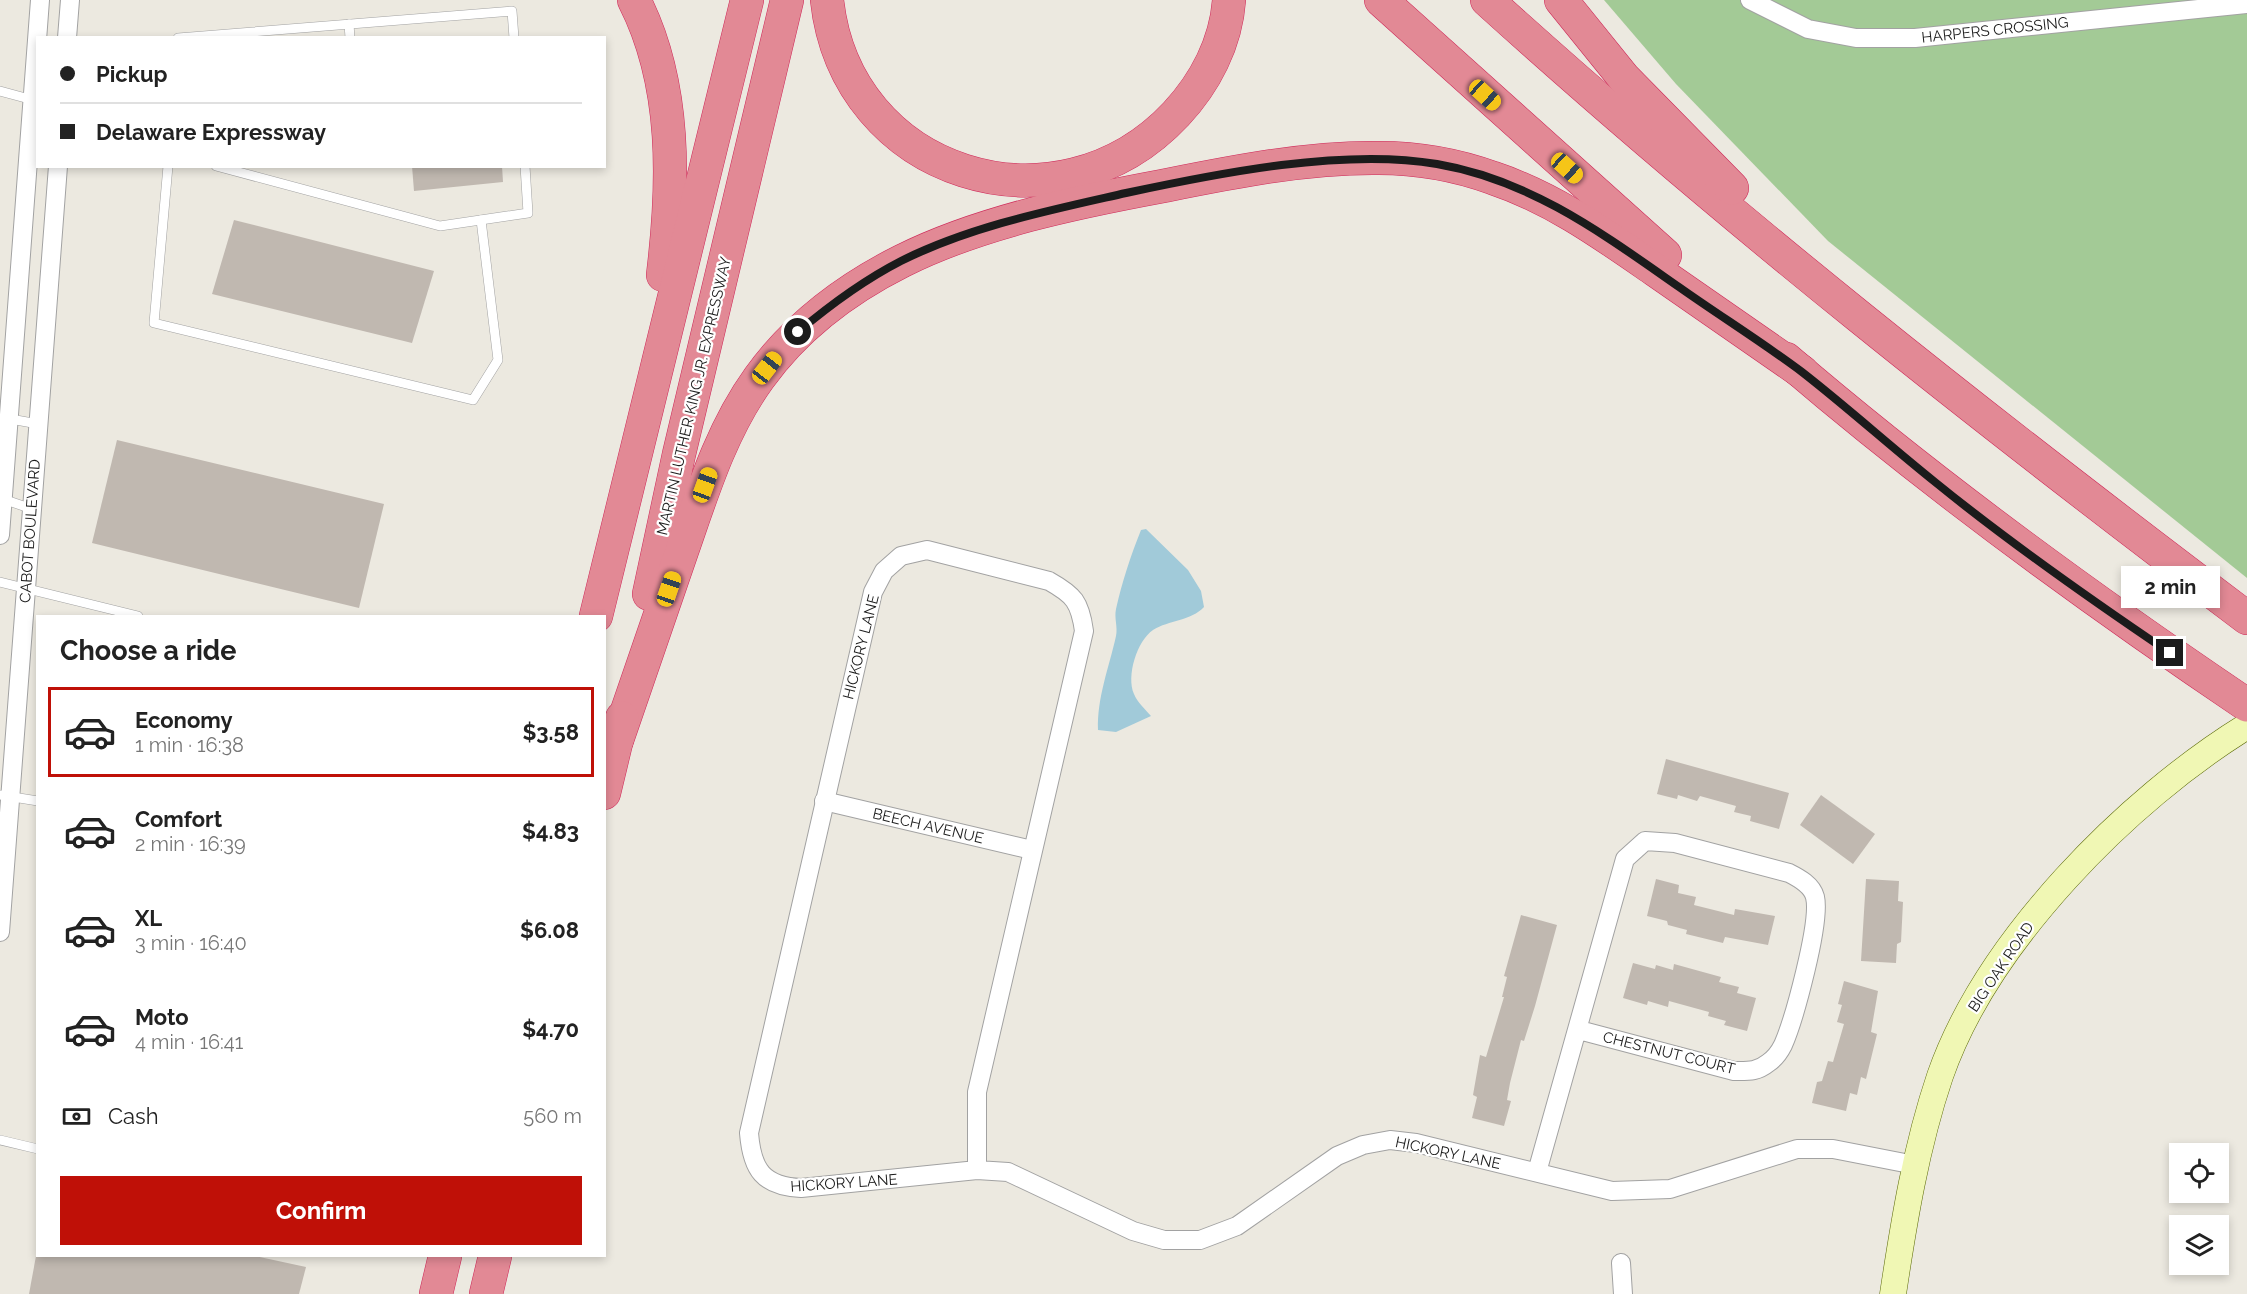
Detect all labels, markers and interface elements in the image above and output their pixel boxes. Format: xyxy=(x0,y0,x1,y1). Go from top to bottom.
street label: HARPERS CROSSING xyxy=(1921,13,2069,47)
text: Pickup xyxy=(96,61,168,87)
car xyxy=(1466,76,1504,114)
text: Delaware Expressway xyxy=(96,119,326,145)
car xyxy=(1548,149,1586,187)
street label: MARTIN LUTHER KING JR. EXPRESSWAY xyxy=(653,255,735,537)
route start xyxy=(784,318,811,345)
car xyxy=(749,348,785,388)
street label: CABOT BOULEVARD xyxy=(16,458,44,604)
car xyxy=(690,465,720,505)
callout: 2 min xyxy=(2120,566,2220,608)
car xyxy=(655,569,683,609)
text: 2 min xyxy=(2145,575,2196,599)
street label: HICKORY LANE xyxy=(839,593,883,701)
text: Choose a ride xyxy=(60,635,236,666)
route end xyxy=(2156,639,2183,666)
icon: car xyxy=(63,705,117,759)
text: Economy xyxy=(135,707,233,733)
text: $3.58 xyxy=(522,719,579,745)
text: 1 min · 16:38 xyxy=(135,733,244,757)
icon: car xyxy=(63,804,117,858)
street label: BEECH AVENUE xyxy=(871,804,985,848)
text: Comfort xyxy=(135,806,222,832)
text: $4.83 xyxy=(522,818,579,844)
text: 2 min · 16:39 xyxy=(135,832,246,856)
icon: car xyxy=(63,903,117,957)
text: XL xyxy=(135,905,162,931)
text: $6.08 xyxy=(520,917,579,943)
street label: BIG OAK ROAD xyxy=(1964,919,2038,1015)
text: 3 min · 16:40 xyxy=(135,931,247,955)
icon: car xyxy=(63,1002,117,1056)
text: Moto xyxy=(135,1004,189,1030)
text: $4.70 xyxy=(522,1016,579,1042)
street label: CHESTNUT COURT xyxy=(1601,1028,1737,1078)
text: 4 min · 16:41 xyxy=(135,1030,243,1054)
icon: cash xyxy=(60,1100,93,1133)
text: Cash xyxy=(108,1103,159,1129)
text: 560 m xyxy=(523,1104,582,1128)
street label: HICKORY LANE xyxy=(1394,1133,1502,1173)
map controls xyxy=(2169,1143,2229,1275)
button: locate xyxy=(2169,1143,2229,1203)
street label: HICKORY LANE xyxy=(790,1170,898,1196)
button: Confirm xyxy=(60,1176,582,1245)
button: layers xyxy=(2169,1215,2229,1275)

